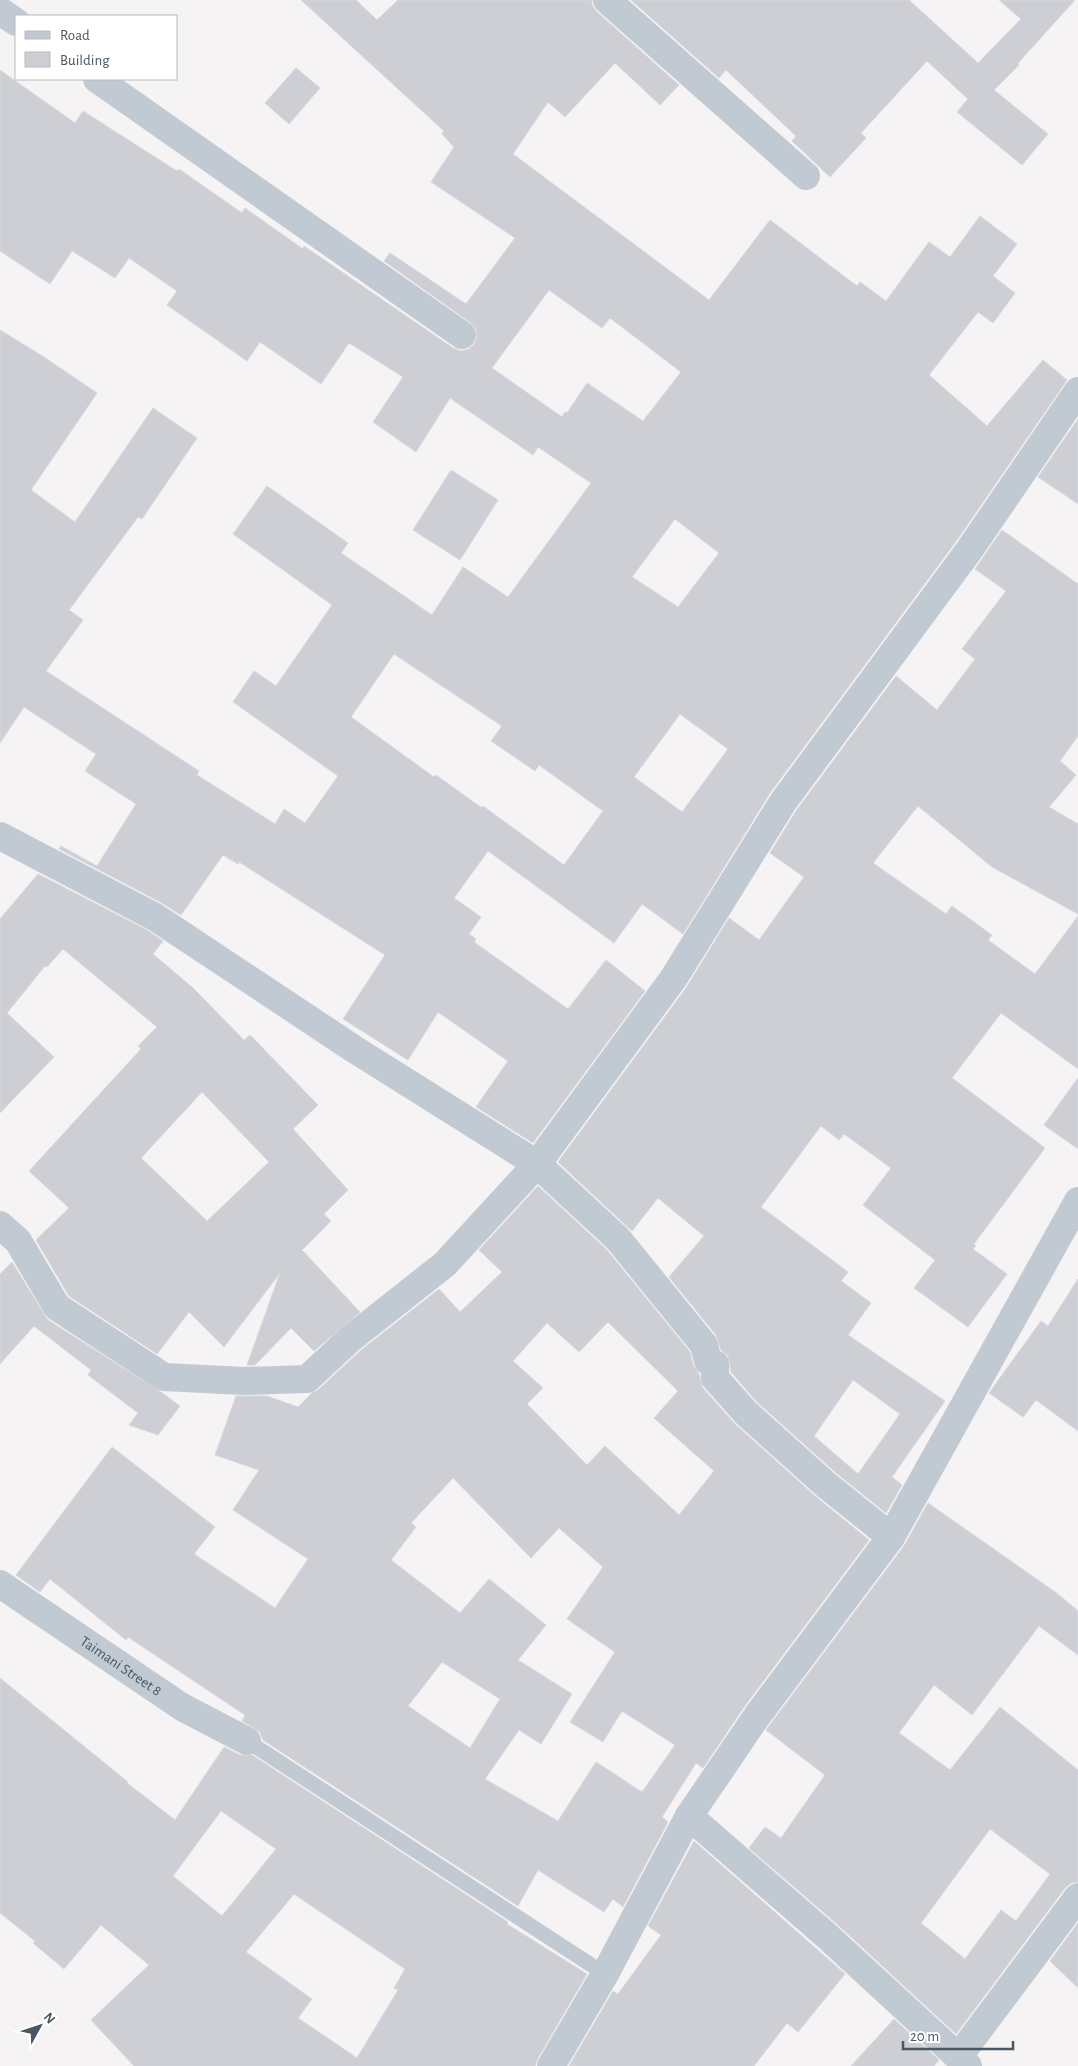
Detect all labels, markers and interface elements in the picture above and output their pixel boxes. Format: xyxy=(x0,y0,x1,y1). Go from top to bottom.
legend xyxy=(15,15,178,80)
text: Road xyxy=(60,28,90,43)
text: Building xyxy=(60,53,110,68)
street label: Taimani Street 8 xyxy=(78,1633,164,1698)
north arrow xyxy=(15,2001,65,2051)
text: N xyxy=(41,2010,58,2027)
scale bar xyxy=(903,2018,1013,2050)
text: 20 m xyxy=(910,2029,939,2044)

